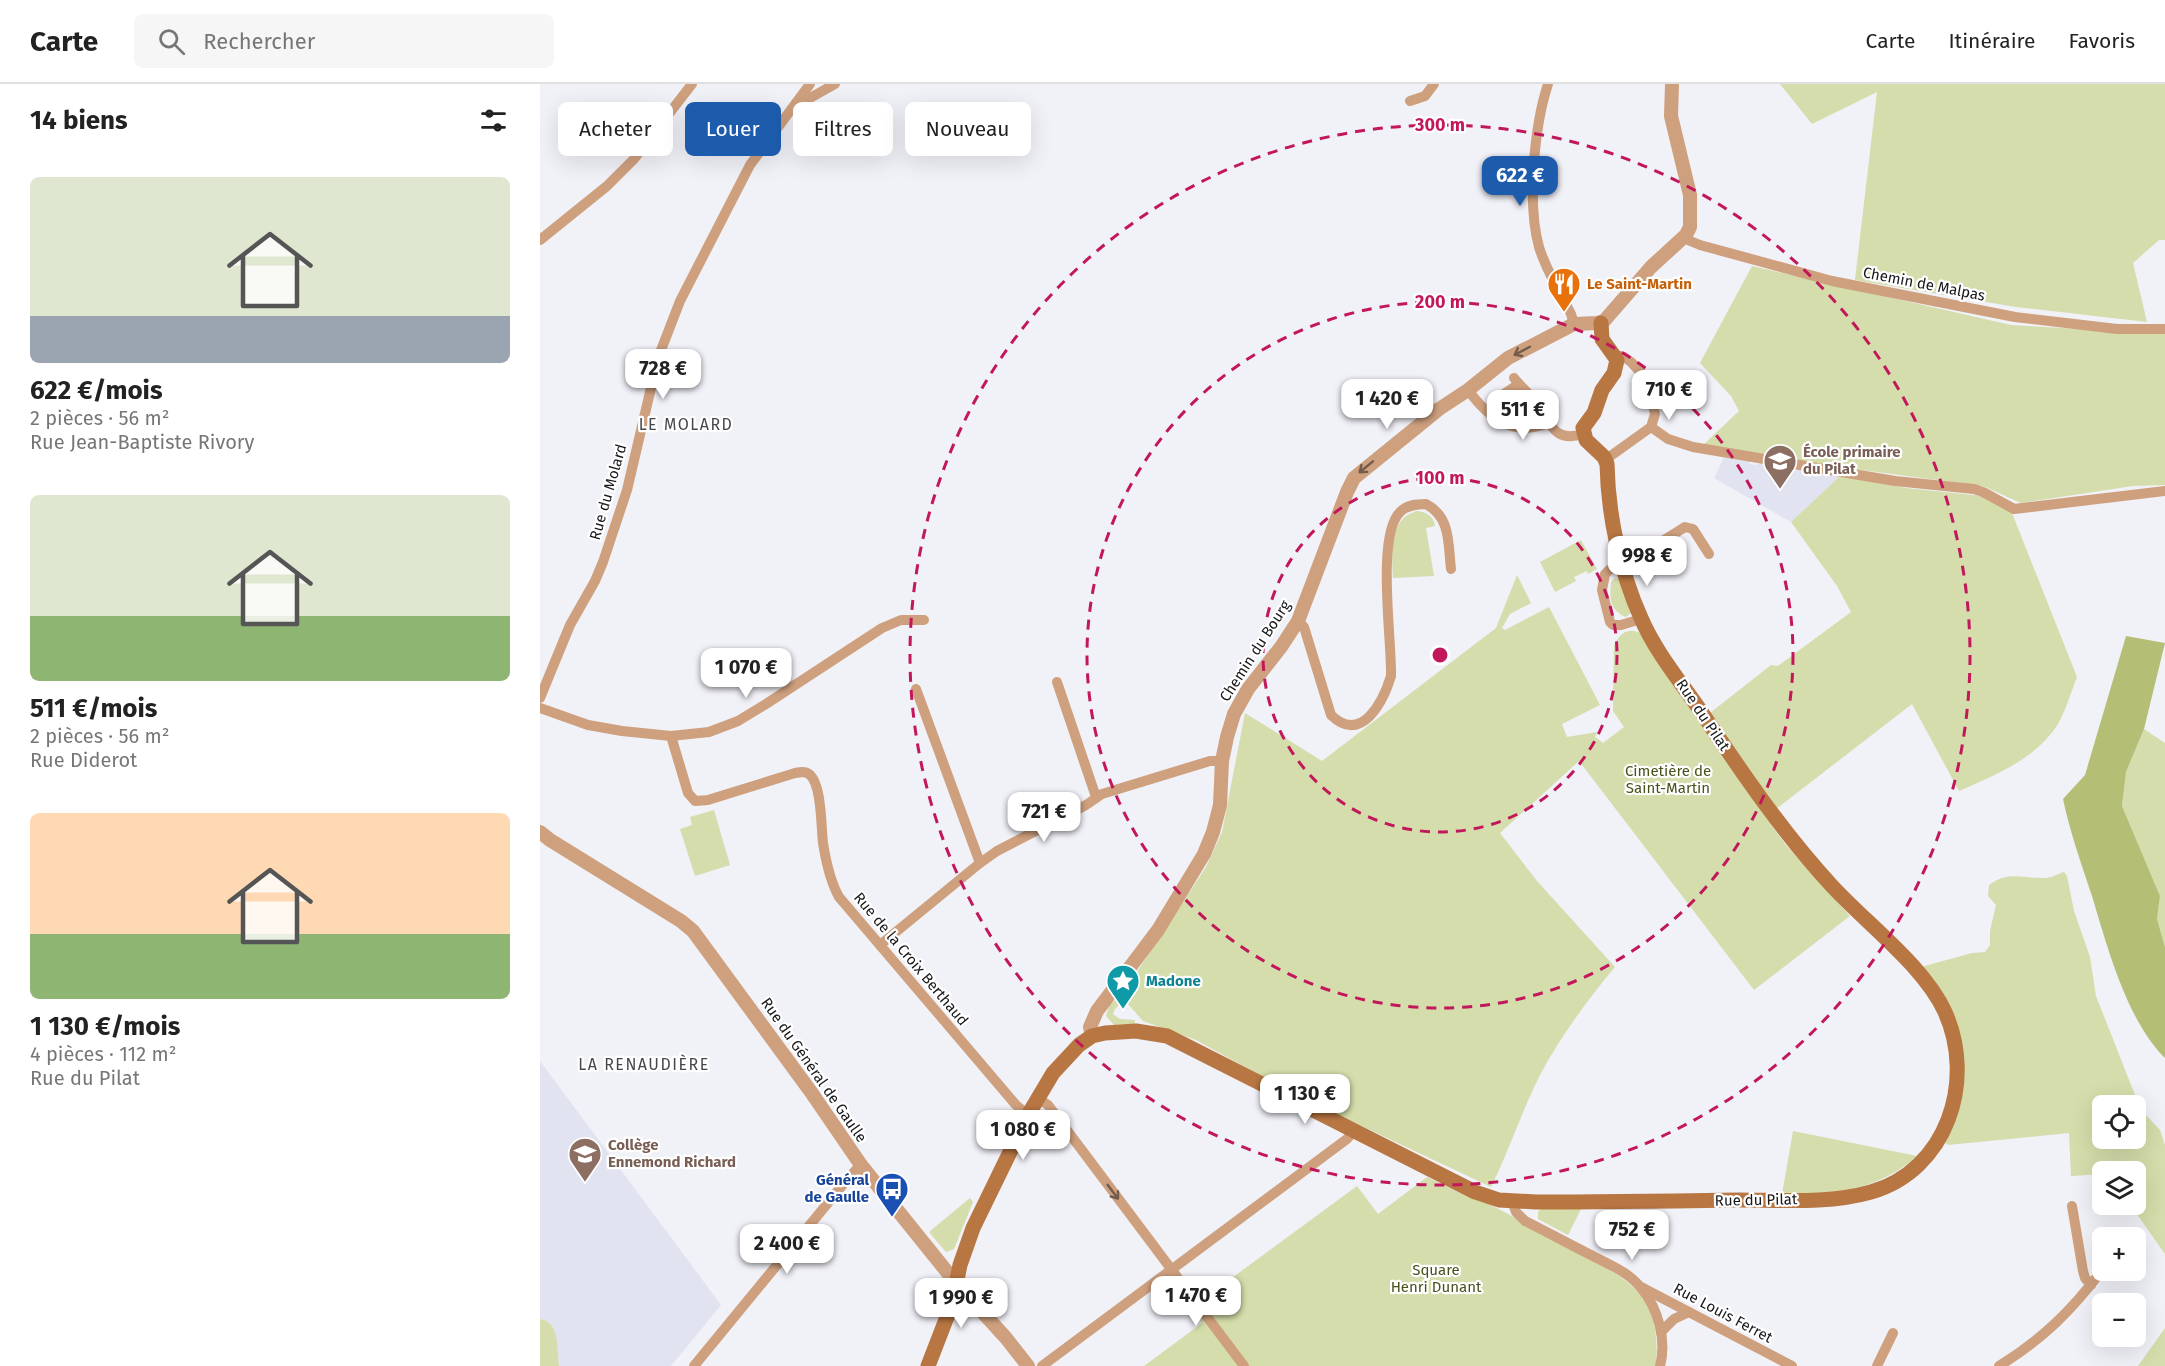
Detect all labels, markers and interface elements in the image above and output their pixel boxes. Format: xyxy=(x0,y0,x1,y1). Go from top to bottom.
search box xyxy=(134,14,554,68)
text: Carte xyxy=(30,25,98,58)
icon: search xyxy=(155,25,188,58)
text: Rechercher xyxy=(203,28,315,55)
text: Carte xyxy=(1866,28,1915,54)
text: Itinéraire xyxy=(1948,28,2035,54)
text: Favoris xyxy=(2068,28,2135,54)
chip: Acheter xyxy=(558,102,673,156)
chip: Louer xyxy=(685,102,781,156)
chip: Filtres xyxy=(793,102,893,156)
chip: Nouveau xyxy=(905,102,1031,156)
icon: filters xyxy=(477,104,510,137)
text: 14 biens xyxy=(30,105,128,136)
text: 300 m xyxy=(1414,114,1465,136)
pin: 622 € xyxy=(1478,156,1562,207)
text: 622 € xyxy=(1496,163,1544,187)
icon: home xyxy=(216,216,324,324)
street label: Chemin de Malpas xyxy=(1861,263,1987,305)
restaurant icon: Le Saint-Martin xyxy=(1546,266,1582,313)
place label: Le Saint-Martin xyxy=(1587,275,1692,293)
text: 200 m xyxy=(1415,291,1465,313)
one-way arrow xyxy=(1513,346,1531,357)
pin: 728 € xyxy=(621,349,705,400)
text: 728 € xyxy=(639,356,687,380)
pin: 710 € xyxy=(1627,370,1711,421)
text: 622 €/mois xyxy=(30,375,163,406)
text: 710 € xyxy=(1646,377,1692,401)
pin: 1 420 € xyxy=(1332,379,1442,430)
text: 1 420 € xyxy=(1355,386,1419,410)
pin: 511 € xyxy=(1481,390,1565,441)
text: 511 € xyxy=(1501,397,1545,421)
text: 2 pièces · 56 m² xyxy=(30,406,169,430)
district label: LE MOLARD xyxy=(639,415,733,434)
text: Rue Jean-Baptiste Rivory xyxy=(30,430,254,454)
street label: Rue du Molard xyxy=(586,442,630,542)
school or university icon: École primaire du Pilat xyxy=(1762,443,1798,490)
place label: École primaire du Pilat xyxy=(1803,443,1901,478)
one-way arrow xyxy=(1358,461,1374,474)
text: 100 m xyxy=(1416,467,1464,489)
icon: home xyxy=(216,534,324,642)
pin: 998 € xyxy=(1605,536,1689,587)
text: 998 € xyxy=(1622,543,1672,567)
street label: Chemin du Bourg xyxy=(1216,597,1294,705)
centre of rings xyxy=(1430,645,1450,665)
pin: 1 070 € xyxy=(691,648,801,699)
text: 1 070 € xyxy=(715,655,777,679)
street label: Rue du Pilat xyxy=(1672,676,1734,755)
text: 511 €/mois xyxy=(30,693,157,724)
text: 2 pièces · 56 m² xyxy=(30,724,169,748)
text: Rue Diderot xyxy=(30,748,137,772)
park label: Cimetière de Saint-Martin xyxy=(1625,762,1711,797)
pin: 721 € xyxy=(1002,792,1086,843)
text: 721 € xyxy=(1022,799,1066,823)
icon: home xyxy=(216,852,324,960)
street label: Rue de la Croix Berthaud xyxy=(850,889,972,1029)
place icon: Madone xyxy=(1105,963,1141,1010)
place label: Madone xyxy=(1146,972,1201,990)
street label: Rue du Général de Gaulle xyxy=(757,994,871,1146)
text: 1 130 €/mois xyxy=(30,1011,180,1042)
text: 4 pièces · 112 m² xyxy=(30,1042,176,1066)
district label: LA RENAUDIÈRE xyxy=(578,1054,710,1074)
text: Rue du Pilat xyxy=(30,1066,140,1090)
pin: 1 130 € xyxy=(1250,1074,1360,1125)
text: 1 130 € xyxy=(1274,1081,1336,1105)
map controls xyxy=(2092,1095,2146,1347)
button: locate xyxy=(2092,1095,2146,1149)
pin: 1 080 € xyxy=(968,1110,1078,1161)
text: 1 080 € xyxy=(990,1117,1056,1141)
school or university icon: Collège Ennemond Richard xyxy=(567,1136,603,1183)
place label: Collège Ennemond Richard xyxy=(608,1136,736,1171)
button: layers xyxy=(2092,1161,2146,1215)
place label: Général de Gaulle xyxy=(805,1171,870,1206)
bus stop icon: Général de Gaulle xyxy=(874,1171,910,1218)
one-way arrow xyxy=(1107,1184,1120,1200)
street label: Rue du Pilat xyxy=(1715,1190,1798,1210)
pin: 752 € xyxy=(1590,1210,1674,1261)
text: 752 € xyxy=(1609,1217,1655,1241)
pin: 2 400 € xyxy=(732,1224,842,1275)
button: + xyxy=(2092,1227,2146,1281)
text: 2 400 € xyxy=(754,1231,820,1255)
park label: Square Henri Dunant xyxy=(1391,1261,1482,1296)
pin: 1 470 € xyxy=(1141,1276,1251,1327)
pin: 1 990 € xyxy=(906,1278,1016,1329)
street label: Rue Louis Ferret xyxy=(1670,1279,1776,1347)
text: 1 470 € xyxy=(1165,1283,1227,1307)
text: 1 990 € xyxy=(929,1285,993,1309)
button: − xyxy=(2092,1293,2146,1347)

